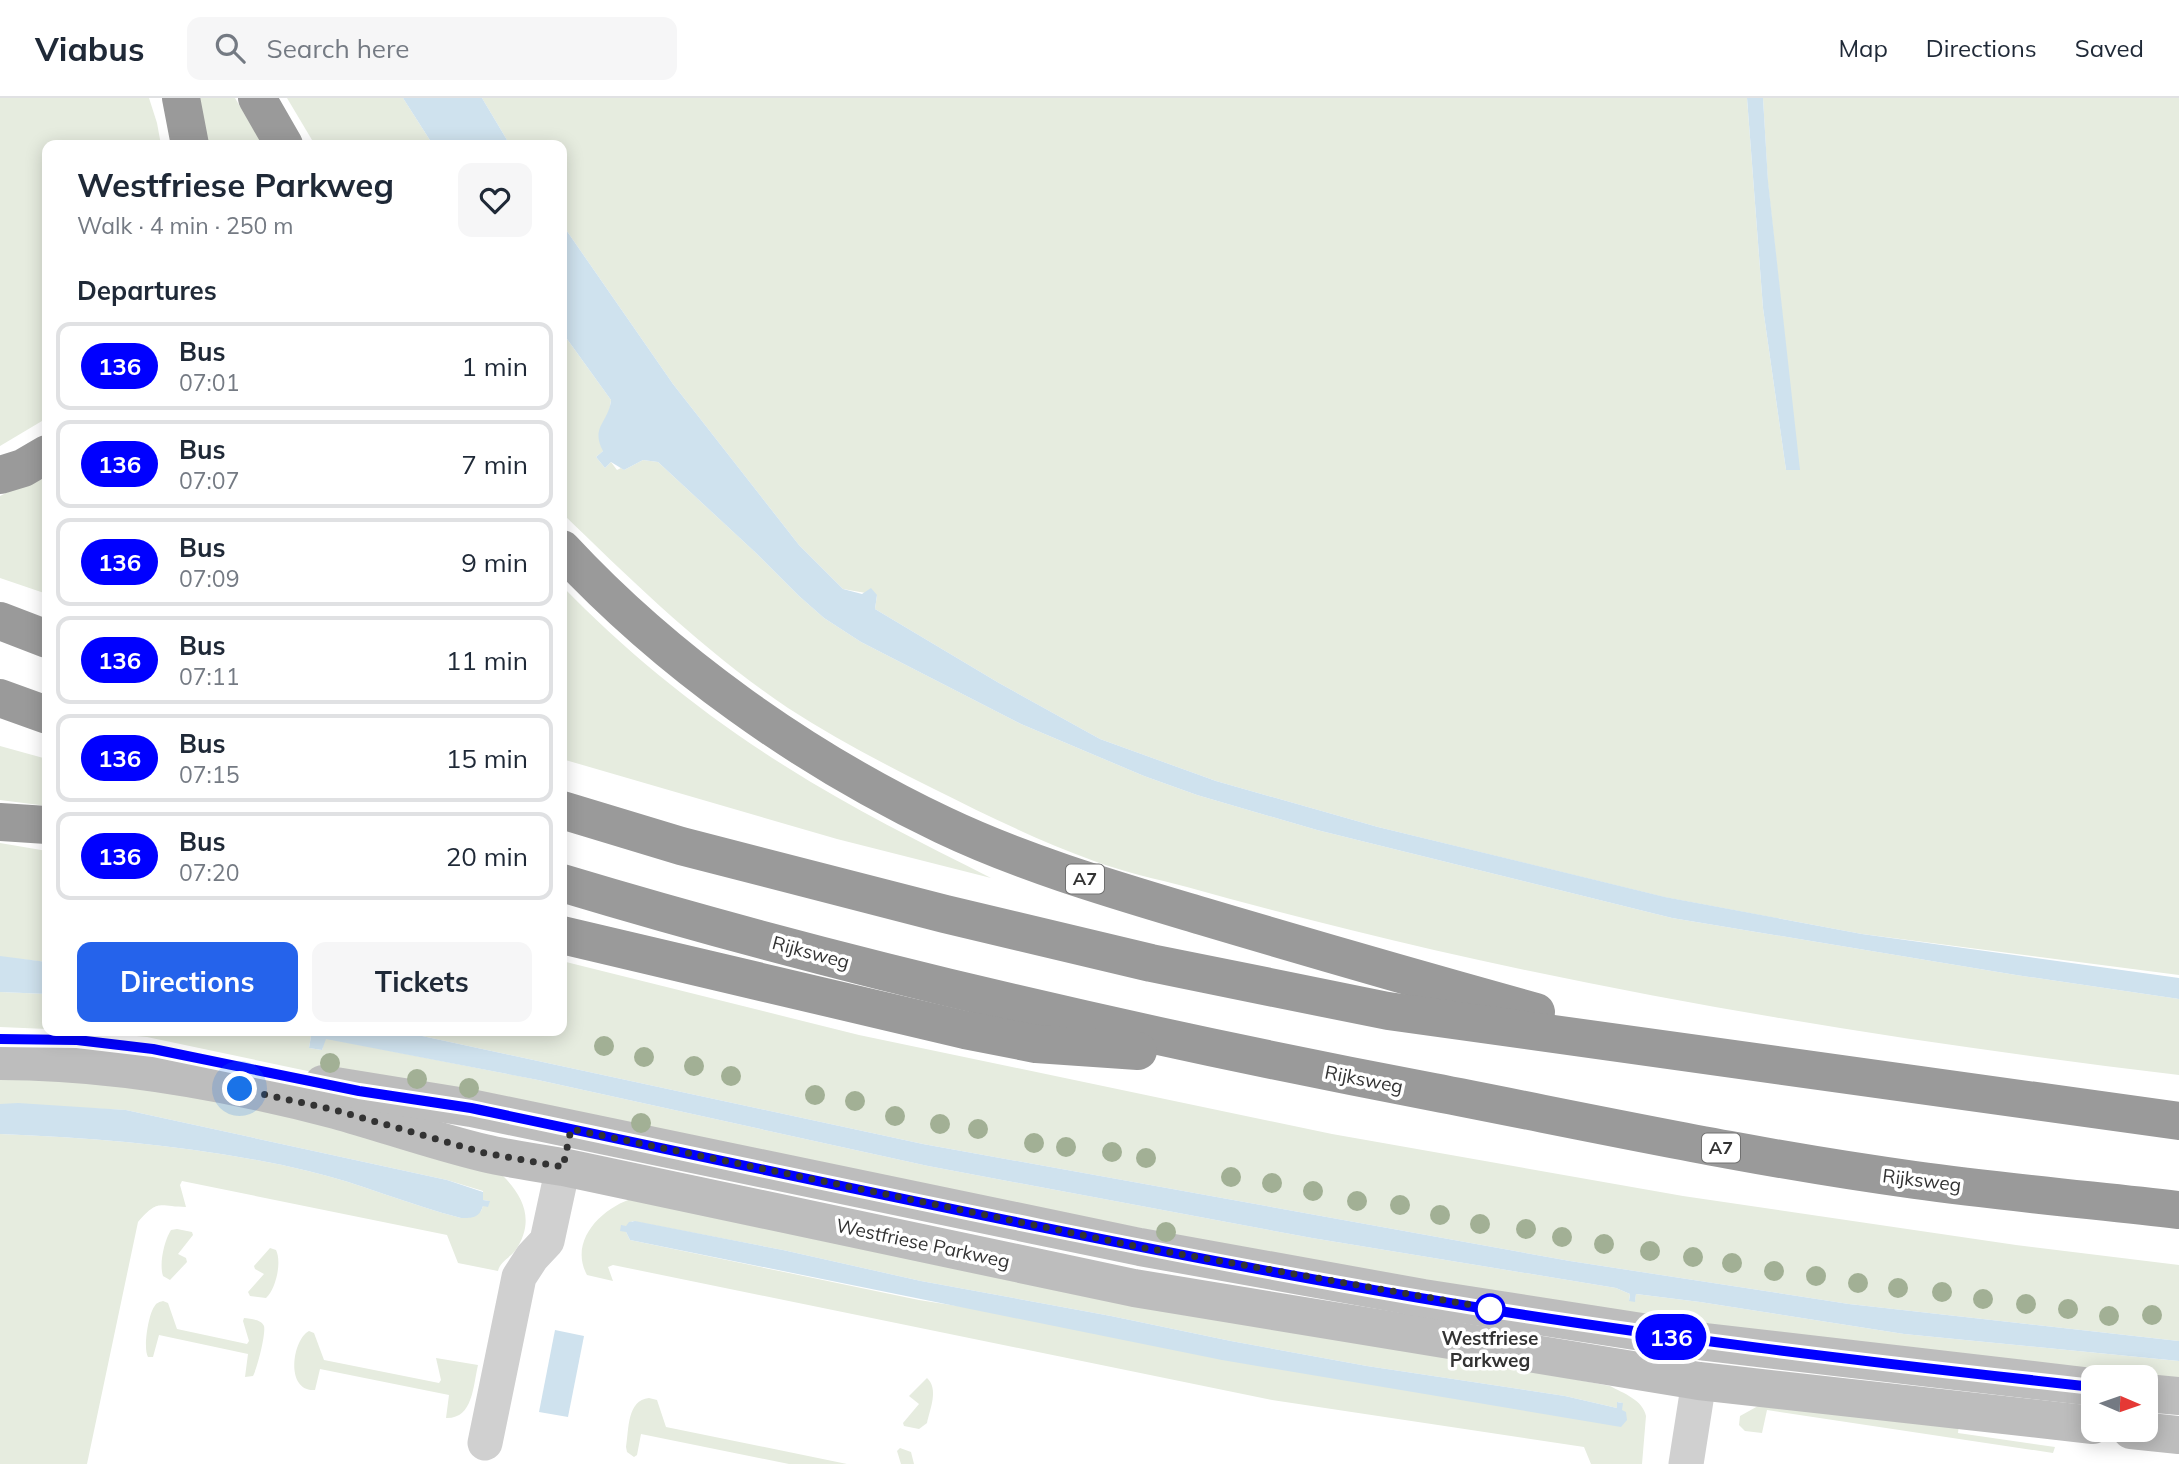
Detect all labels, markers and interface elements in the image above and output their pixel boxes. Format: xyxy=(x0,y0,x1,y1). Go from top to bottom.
search box xyxy=(187,17,677,80)
text: Viabus xyxy=(35,28,145,69)
icon: search xyxy=(211,29,249,67)
text: Search here xyxy=(267,32,409,65)
text: Map xyxy=(1838,33,1888,63)
text: Directions xyxy=(1926,33,2037,63)
text: Saved xyxy=(2075,33,2144,63)
button: heart xyxy=(458,163,532,237)
text: Westfriese Parkweg xyxy=(77,164,394,205)
text: Walk · 4 min · 250 m xyxy=(77,211,294,240)
text: Departures xyxy=(77,274,217,307)
text: Bus xyxy=(179,335,225,368)
text: 1 min xyxy=(461,350,528,383)
text: 136 xyxy=(98,351,141,381)
text: 07:01 xyxy=(179,368,239,397)
text: Bus xyxy=(179,433,225,466)
text: 7 min xyxy=(461,448,528,481)
text: 136 xyxy=(98,449,141,479)
text: 07:07 xyxy=(179,466,239,495)
text: Bus xyxy=(179,531,225,564)
text: 9 min xyxy=(461,546,528,579)
text: 136 xyxy=(98,547,141,577)
text: 07:09 xyxy=(179,564,239,593)
text: Bus xyxy=(179,629,225,662)
text: 11 min xyxy=(446,644,528,677)
text: 136 xyxy=(98,645,141,675)
text: 07:11 xyxy=(179,662,239,691)
text: Bus xyxy=(179,727,225,760)
text: 15 min xyxy=(446,742,528,775)
text: 136 xyxy=(98,743,141,773)
text: 07:15 xyxy=(179,760,239,789)
text: Bus xyxy=(179,825,225,858)
text: 20 min xyxy=(446,840,528,873)
text: 136 xyxy=(98,841,141,871)
text: 07:20 xyxy=(179,858,239,887)
road number: A7 xyxy=(1066,864,1104,894)
street label: Rijksweg xyxy=(770,930,852,974)
button: Directions xyxy=(77,942,298,1022)
button: Tickets xyxy=(312,942,532,1022)
street label: Rijksweg xyxy=(1323,1060,1405,1098)
your location xyxy=(222,1071,257,1106)
road number: A7 xyxy=(1702,1134,1740,1162)
street label: Rijksweg xyxy=(1881,1163,1963,1197)
street label: Westfriese Parkweg xyxy=(834,1213,1012,1273)
marker: Westfriese Parkweg xyxy=(1475,1294,1505,1324)
line badge: 136 xyxy=(1631,1314,1711,1360)
text: 136 xyxy=(1649,1322,1693,1352)
place label: Westfriese Parkweg xyxy=(1442,1326,1538,1372)
north arrow xyxy=(2081,1365,2158,1442)
map controls xyxy=(2081,1365,2158,1442)

